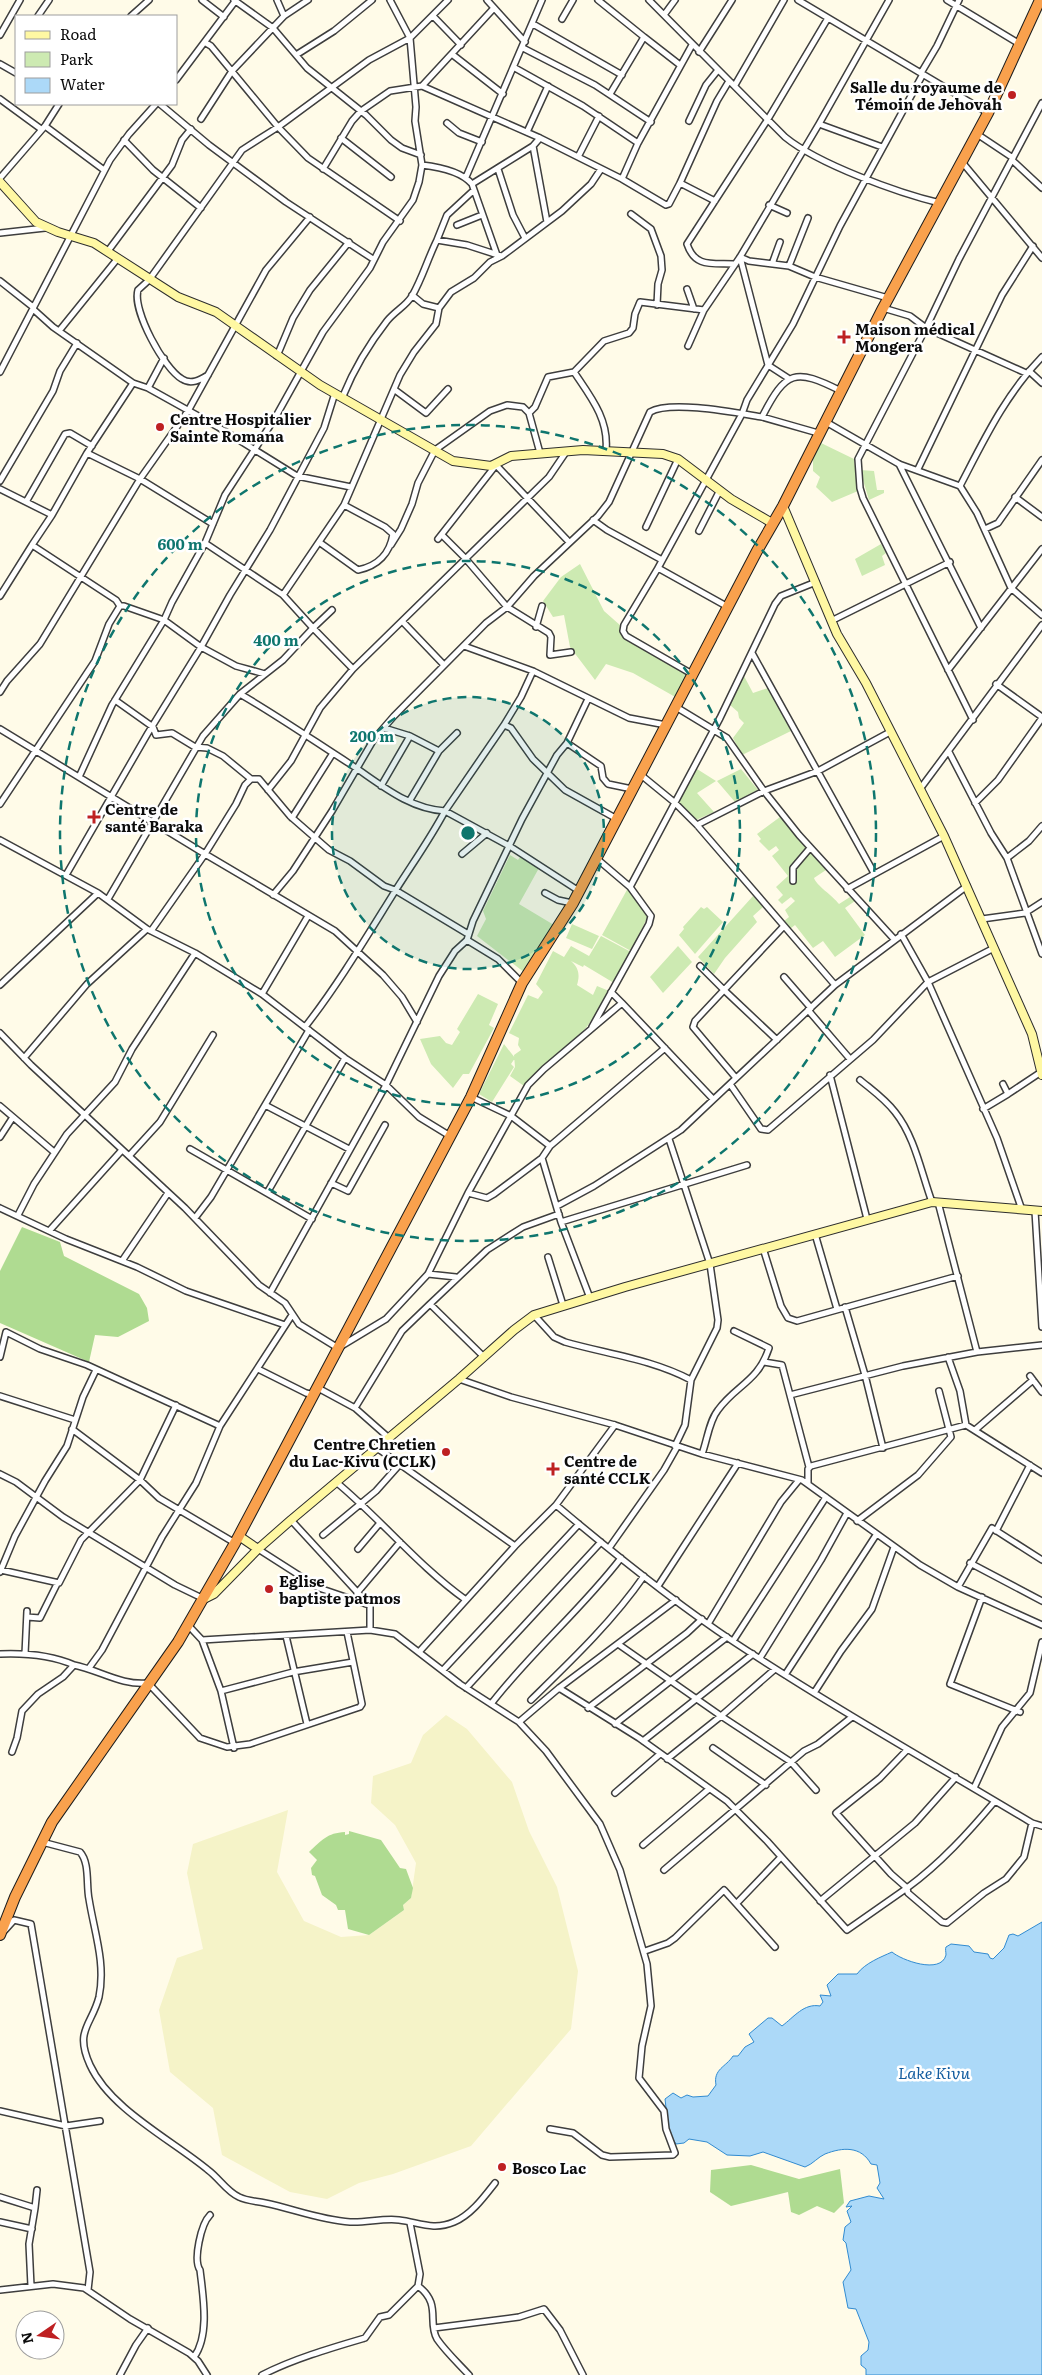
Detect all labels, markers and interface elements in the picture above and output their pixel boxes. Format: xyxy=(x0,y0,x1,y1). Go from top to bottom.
legend xyxy=(15,15,178,105)
text: Road xyxy=(60,22,96,45)
text: Park xyxy=(60,47,94,70)
text: Water xyxy=(60,72,105,95)
place label: Salle du royaume de Témoin de Jehovah xyxy=(850,75,1003,115)
marker: Salle du royaume de Témoin de Jehovah xyxy=(1006,89,1018,101)
place label: Maison médical Mongera xyxy=(855,317,975,357)
marker: Maison médical Mongera xyxy=(837,330,851,344)
place label: Centre Hospitalier Sainte Romana xyxy=(170,407,311,447)
marker: Centre Hospitalier Sainte Romana xyxy=(154,421,166,433)
text: 600 m xyxy=(157,532,203,555)
text: 400 m xyxy=(253,628,299,651)
text: 200 m xyxy=(350,724,394,747)
place label: Centre de santé Baraka xyxy=(105,797,204,837)
marker: Centre de santé Baraka xyxy=(87,810,101,824)
centre of rings xyxy=(459,824,477,842)
place label: Centre Chretien du Lac-Kivu (CCLK) xyxy=(289,1432,437,1472)
marker: Centre Chretien du Lac-Kivu (CCLK) xyxy=(440,1446,452,1458)
place label: Centre de santé CCLK xyxy=(564,1449,651,1489)
marker: Centre de santé CCLK xyxy=(546,1462,560,1476)
place label: Eglise baptiste patmos xyxy=(279,1569,401,1609)
marker: Eglise baptiste patmos xyxy=(263,1583,275,1595)
water label: Lake Kivu xyxy=(898,2060,971,2084)
place label: Bosco Lac xyxy=(512,2156,586,2179)
marker: Bosco Lac xyxy=(496,2161,508,2173)
north arrow xyxy=(15,2310,65,2360)
text: N xyxy=(15,2330,37,2346)

